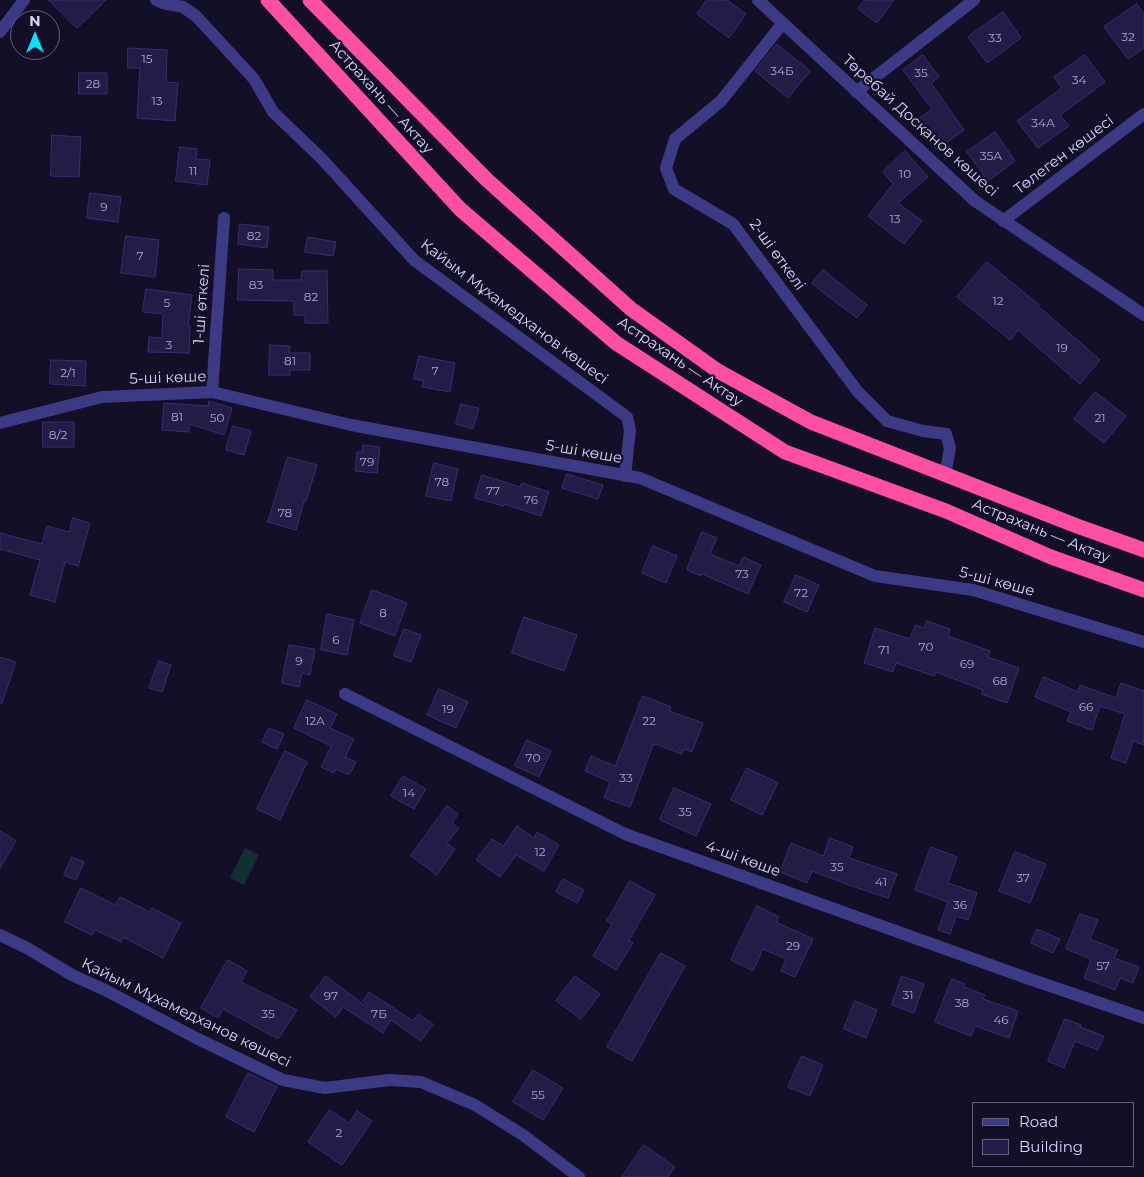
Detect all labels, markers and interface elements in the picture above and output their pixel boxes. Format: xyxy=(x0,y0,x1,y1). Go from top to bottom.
north arrow xyxy=(10,10,60,60)
text: N xyxy=(29,12,41,30)
house number: 32 xyxy=(1121,30,1135,44)
house number: 33 xyxy=(988,31,1002,45)
street label: Астрахань — Актау xyxy=(325,36,437,158)
street label: Төребай Досқанов көшесі xyxy=(838,51,1002,201)
house number: 15 xyxy=(141,52,153,66)
house number: 34Б xyxy=(770,64,794,78)
house number: 35 xyxy=(914,66,928,80)
house number: 34 xyxy=(1072,73,1086,87)
house number: 28 xyxy=(86,77,100,91)
house number: 13 xyxy=(151,94,163,108)
street label: Төлеген көшесі xyxy=(1011,112,1117,198)
house number: 34А xyxy=(1031,116,1055,130)
house number: 35А xyxy=(980,149,1002,163)
house number: 11 xyxy=(189,164,197,178)
house number: 10 xyxy=(899,167,911,181)
house number: 9 xyxy=(100,200,108,214)
house number: 13 xyxy=(889,212,901,226)
street label: 2-ші өткелі xyxy=(745,216,809,294)
house number: 82 xyxy=(247,229,261,243)
street label: Қайым Мұхамедханов көшесi xyxy=(417,236,611,388)
house number: 7 xyxy=(136,249,144,263)
street label: 1-ші өткелі xyxy=(190,263,214,345)
house number: 83 xyxy=(249,278,263,292)
house number: 82 xyxy=(304,290,318,304)
house number: 12 xyxy=(992,294,1004,308)
house number: 5 xyxy=(164,296,170,310)
street label: Астрахань — Актау xyxy=(614,313,746,411)
house number: 3 xyxy=(166,338,172,352)
house number: 19 xyxy=(1056,341,1068,355)
house number: 81 xyxy=(284,354,296,368)
house number: 7 xyxy=(431,364,439,378)
house number: 2/1 xyxy=(60,366,76,380)
street label: 5-шi көше xyxy=(129,368,207,388)
house number: 81 xyxy=(171,410,183,424)
house number: 50 xyxy=(210,411,224,425)
house number: 21 xyxy=(1094,411,1106,425)
house number: 8/2 xyxy=(49,428,67,442)
street label: 5-шi көше xyxy=(544,436,624,468)
house number: 79 xyxy=(360,455,374,469)
house number: 78 xyxy=(435,475,449,489)
house number: 77 xyxy=(486,484,500,498)
house number: 76 xyxy=(524,493,538,507)
street label: Астрахань — Актау xyxy=(969,495,1113,567)
house number: 78 xyxy=(278,506,292,520)
street label: 5-шi көше xyxy=(957,563,1037,601)
house number: 73 xyxy=(735,567,749,581)
house number: 72 xyxy=(794,586,808,600)
house number: 8 xyxy=(379,606,387,620)
house number: 6 xyxy=(332,633,340,647)
house number: 70 xyxy=(919,640,933,654)
house number: 71 xyxy=(878,643,890,657)
house number: 9 xyxy=(295,654,303,668)
house number: 69 xyxy=(960,657,974,671)
house number: 68 xyxy=(993,674,1007,688)
house number: 66 xyxy=(1079,700,1093,714)
house number: 19 xyxy=(442,702,454,716)
house number: 12А xyxy=(305,714,325,728)
house number: 22 xyxy=(642,714,656,728)
house number: 70 xyxy=(526,751,540,765)
house number: 33 xyxy=(619,771,633,785)
house number: 14 xyxy=(403,786,415,800)
house number: 35 xyxy=(678,805,692,819)
street label: 4-шi көше xyxy=(703,837,783,881)
house number: 12 xyxy=(534,845,546,859)
house number: 35 xyxy=(830,860,844,874)
house number: 37 xyxy=(1016,871,1030,885)
house number: 41 xyxy=(875,875,887,889)
house number: 36 xyxy=(953,898,967,912)
house number: 29 xyxy=(786,939,800,953)
street label: Қайым Мұхамедханов көшесi xyxy=(79,954,293,1072)
house number: 57 xyxy=(1096,959,1110,973)
house number: 31 xyxy=(902,988,914,1002)
house number: 97 xyxy=(324,989,338,1003)
house number: 38 xyxy=(955,996,969,1010)
house number: 35 xyxy=(261,1007,275,1021)
house number: 7Б xyxy=(371,1007,387,1021)
house number: 46 xyxy=(993,1013,1009,1027)
house number: 55 xyxy=(531,1088,545,1102)
legend xyxy=(972,1102,1134,1167)
text: Road xyxy=(1019,1112,1058,1131)
house number: 2 xyxy=(336,1126,342,1140)
text: Building xyxy=(1019,1137,1083,1156)

